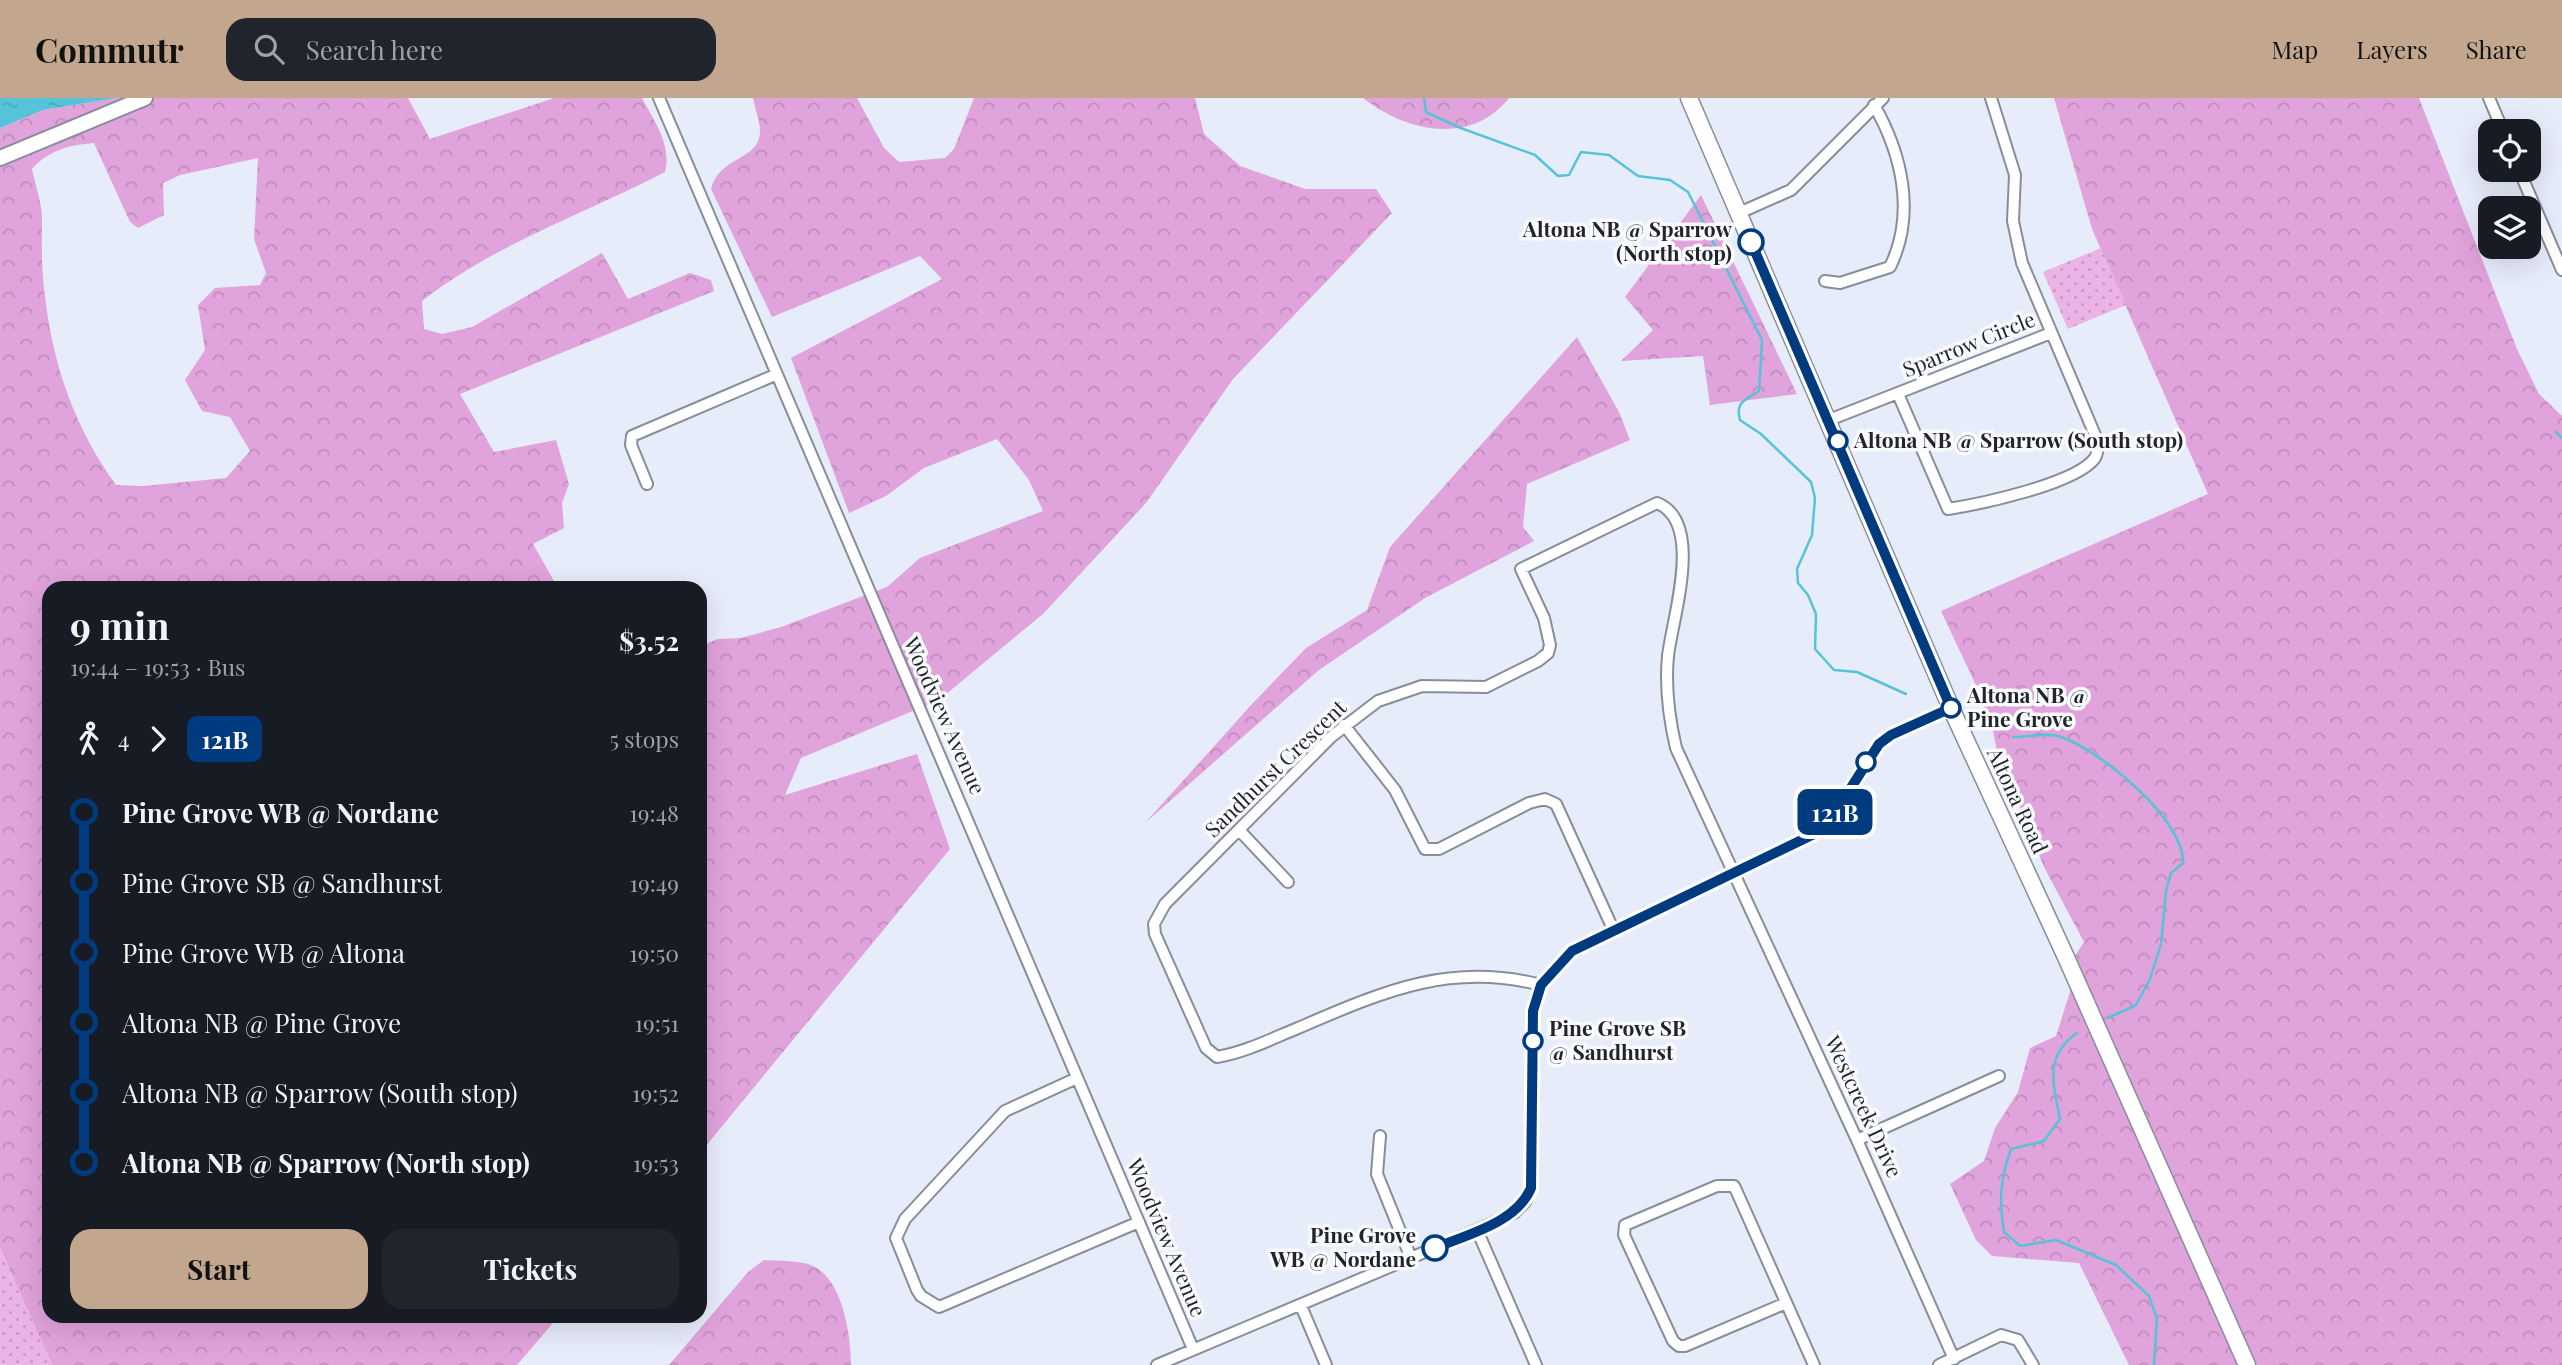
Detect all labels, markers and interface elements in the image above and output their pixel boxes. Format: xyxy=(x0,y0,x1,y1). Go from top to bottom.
search box xyxy=(226,18,716,81)
text: Commutr xyxy=(35,27,184,71)
icon: search xyxy=(250,30,288,68)
text: Search here xyxy=(306,32,443,67)
text: Map xyxy=(2272,33,2318,65)
text: Layers xyxy=(2356,33,2428,65)
text: Share xyxy=(2466,33,2527,65)
map controls xyxy=(2478,119,2541,259)
button: locate xyxy=(2478,119,2541,182)
button: layers xyxy=(2478,196,2541,259)
place label: Altona NB @ Sparrow (North stop) xyxy=(1522,214,1732,266)
marker: Altona NB @ Sparrow (North stop) xyxy=(1738,229,1764,255)
street label: Sparrow Circle xyxy=(1898,304,2039,382)
place label: Altona NB @ Sparrow (South stop) xyxy=(1853,425,2183,453)
marker: Altona NB @ Sparrow (South stop) xyxy=(1828,431,1848,451)
text: 9 min xyxy=(70,599,170,650)
text: $3.52 xyxy=(619,623,679,658)
street label: Woodview Avenue xyxy=(898,631,993,798)
text: 19:44 – 19:53 · Bus xyxy=(70,651,245,682)
place label: Altona NB @ Pine Grove xyxy=(1966,680,2088,732)
street label: Sandhurst Crescent xyxy=(1198,692,1352,842)
marker: Altona NB @ Pine Grove xyxy=(1941,698,1961,718)
icon: walk xyxy=(70,720,108,758)
icon: forward xyxy=(139,720,177,758)
text: 4 xyxy=(118,723,129,754)
text: 121B xyxy=(201,723,248,755)
text: 5 stops xyxy=(609,723,679,754)
street label: Altona Road xyxy=(1982,742,2056,858)
unlabelled marker xyxy=(1856,752,1876,772)
line badge: 121B xyxy=(1786,789,1884,835)
text: Pine Grove WB @ Nordane xyxy=(122,795,439,830)
text: 121B xyxy=(1811,796,1859,828)
text: 19:48 xyxy=(629,797,679,828)
text: Pine Grove SB @ Sandhurst xyxy=(122,865,442,900)
text: 19:49 xyxy=(630,867,679,898)
text: Pine Grove WB @ Altona xyxy=(122,935,405,970)
text: 19:50 xyxy=(629,937,679,968)
text: Altona NB @ Pine Grove xyxy=(122,1005,401,1040)
text: 19:51 xyxy=(635,1007,679,1038)
place label: Pine Grove SB @ Sandhurst xyxy=(1549,1013,1686,1065)
street label: Westcreek Drive xyxy=(1819,1030,1910,1182)
marker: Pine Grove SB @ Sandhurst xyxy=(1523,1031,1543,1051)
text: Altona NB @ Sparrow (South stop) xyxy=(122,1075,518,1110)
text: 19:52 xyxy=(632,1077,679,1108)
text: Altona NB @ Sparrow (North stop) xyxy=(122,1145,530,1180)
text: 19:53 xyxy=(633,1147,679,1178)
street label: Woodview Avenue xyxy=(1122,1153,1214,1321)
place label: Pine Grove WB @ Nordane xyxy=(1269,1220,1416,1272)
button: Start xyxy=(70,1229,368,1309)
button: Tickets xyxy=(382,1229,679,1309)
marker: Pine Grove WB @ Nordane xyxy=(1422,1235,1448,1261)

